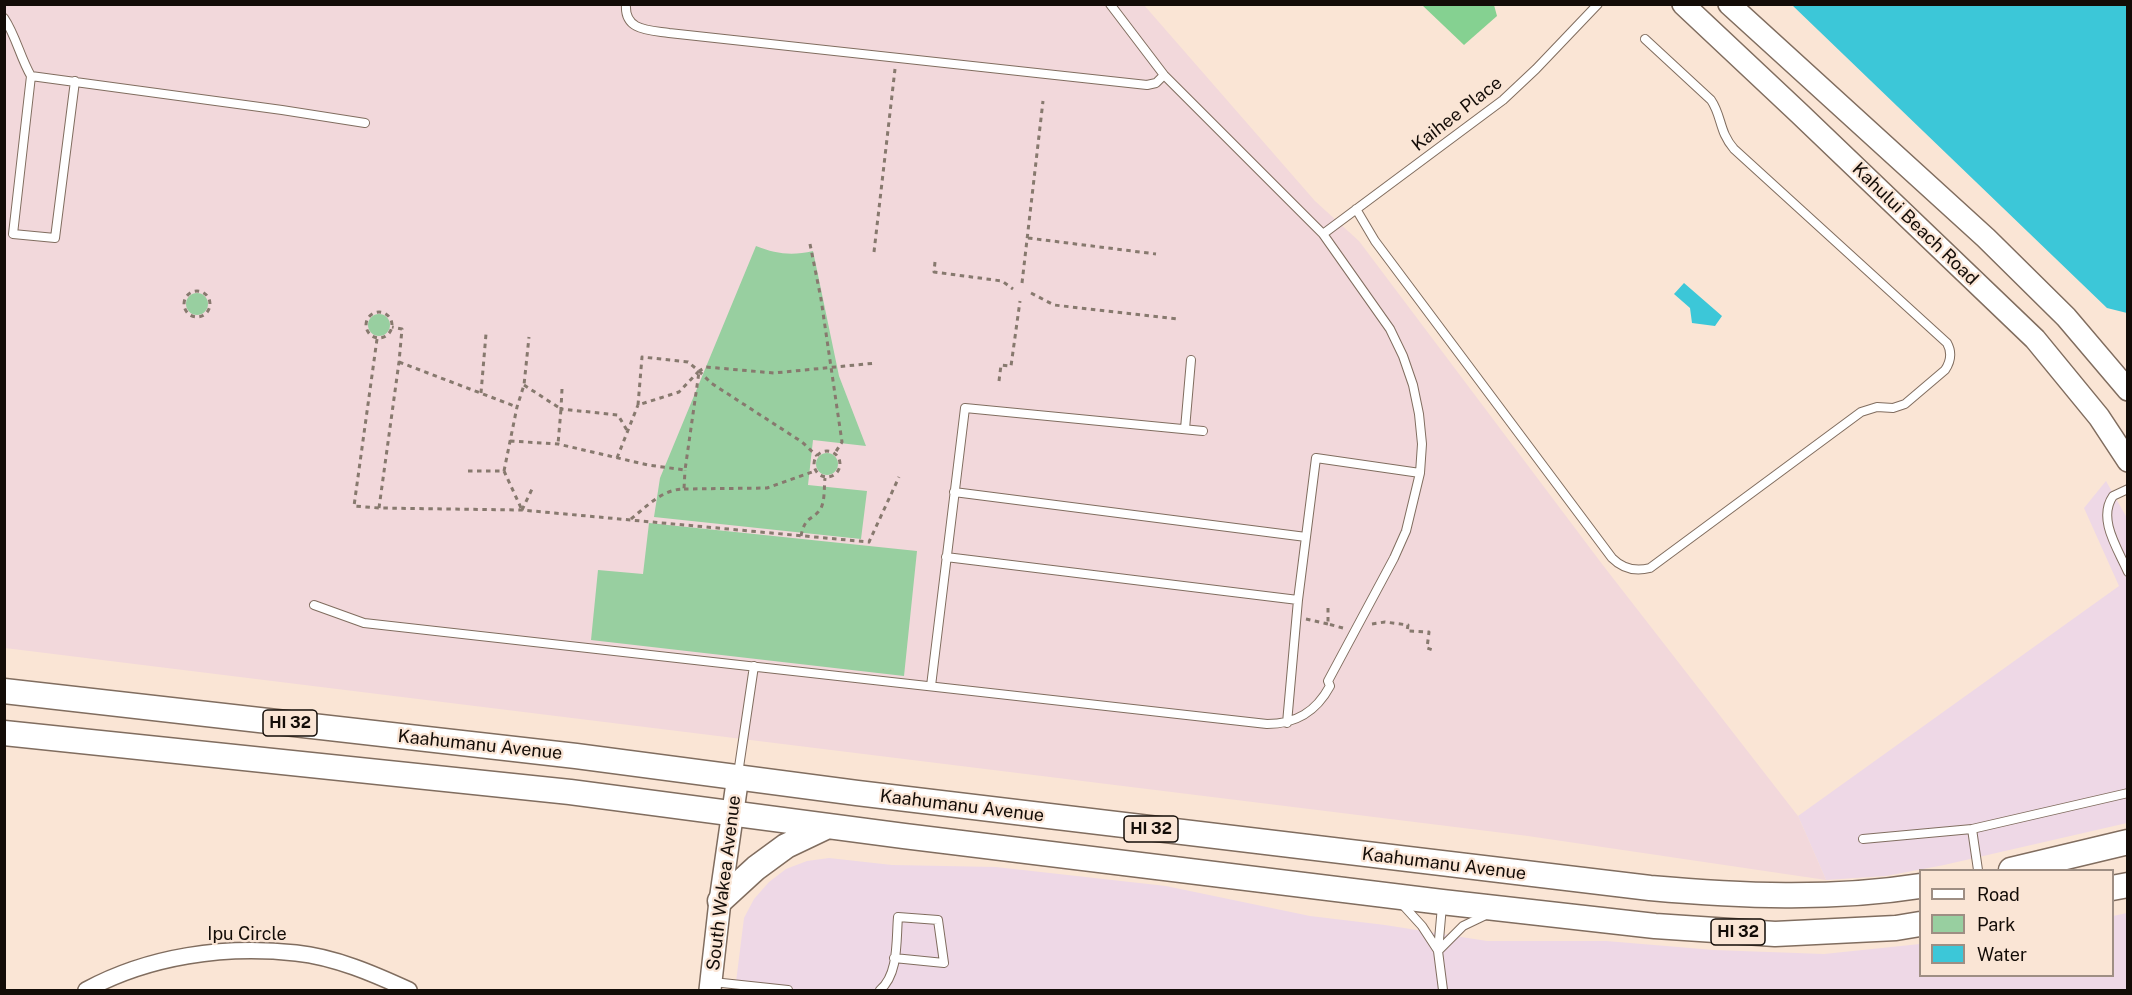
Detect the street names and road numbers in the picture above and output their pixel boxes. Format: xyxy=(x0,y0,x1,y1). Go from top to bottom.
street label: Kaihee Place xyxy=(1408,72,1506,156)
street label: Kahului Beach Road xyxy=(1848,158,1982,290)
road number: HI 32 xyxy=(263,710,317,736)
street label: Kaahumanu Avenue xyxy=(397,726,563,764)
street label: Kaahumanu Avenue xyxy=(879,785,1045,827)
street label: South Wakea Avenue xyxy=(703,794,745,972)
road number: HI 32 xyxy=(1124,816,1178,842)
street label: Kaahumanu Avenue xyxy=(1361,843,1527,885)
road number: HI 32 xyxy=(1711,919,1765,945)
street label: Ipu Circle xyxy=(207,923,287,945)

